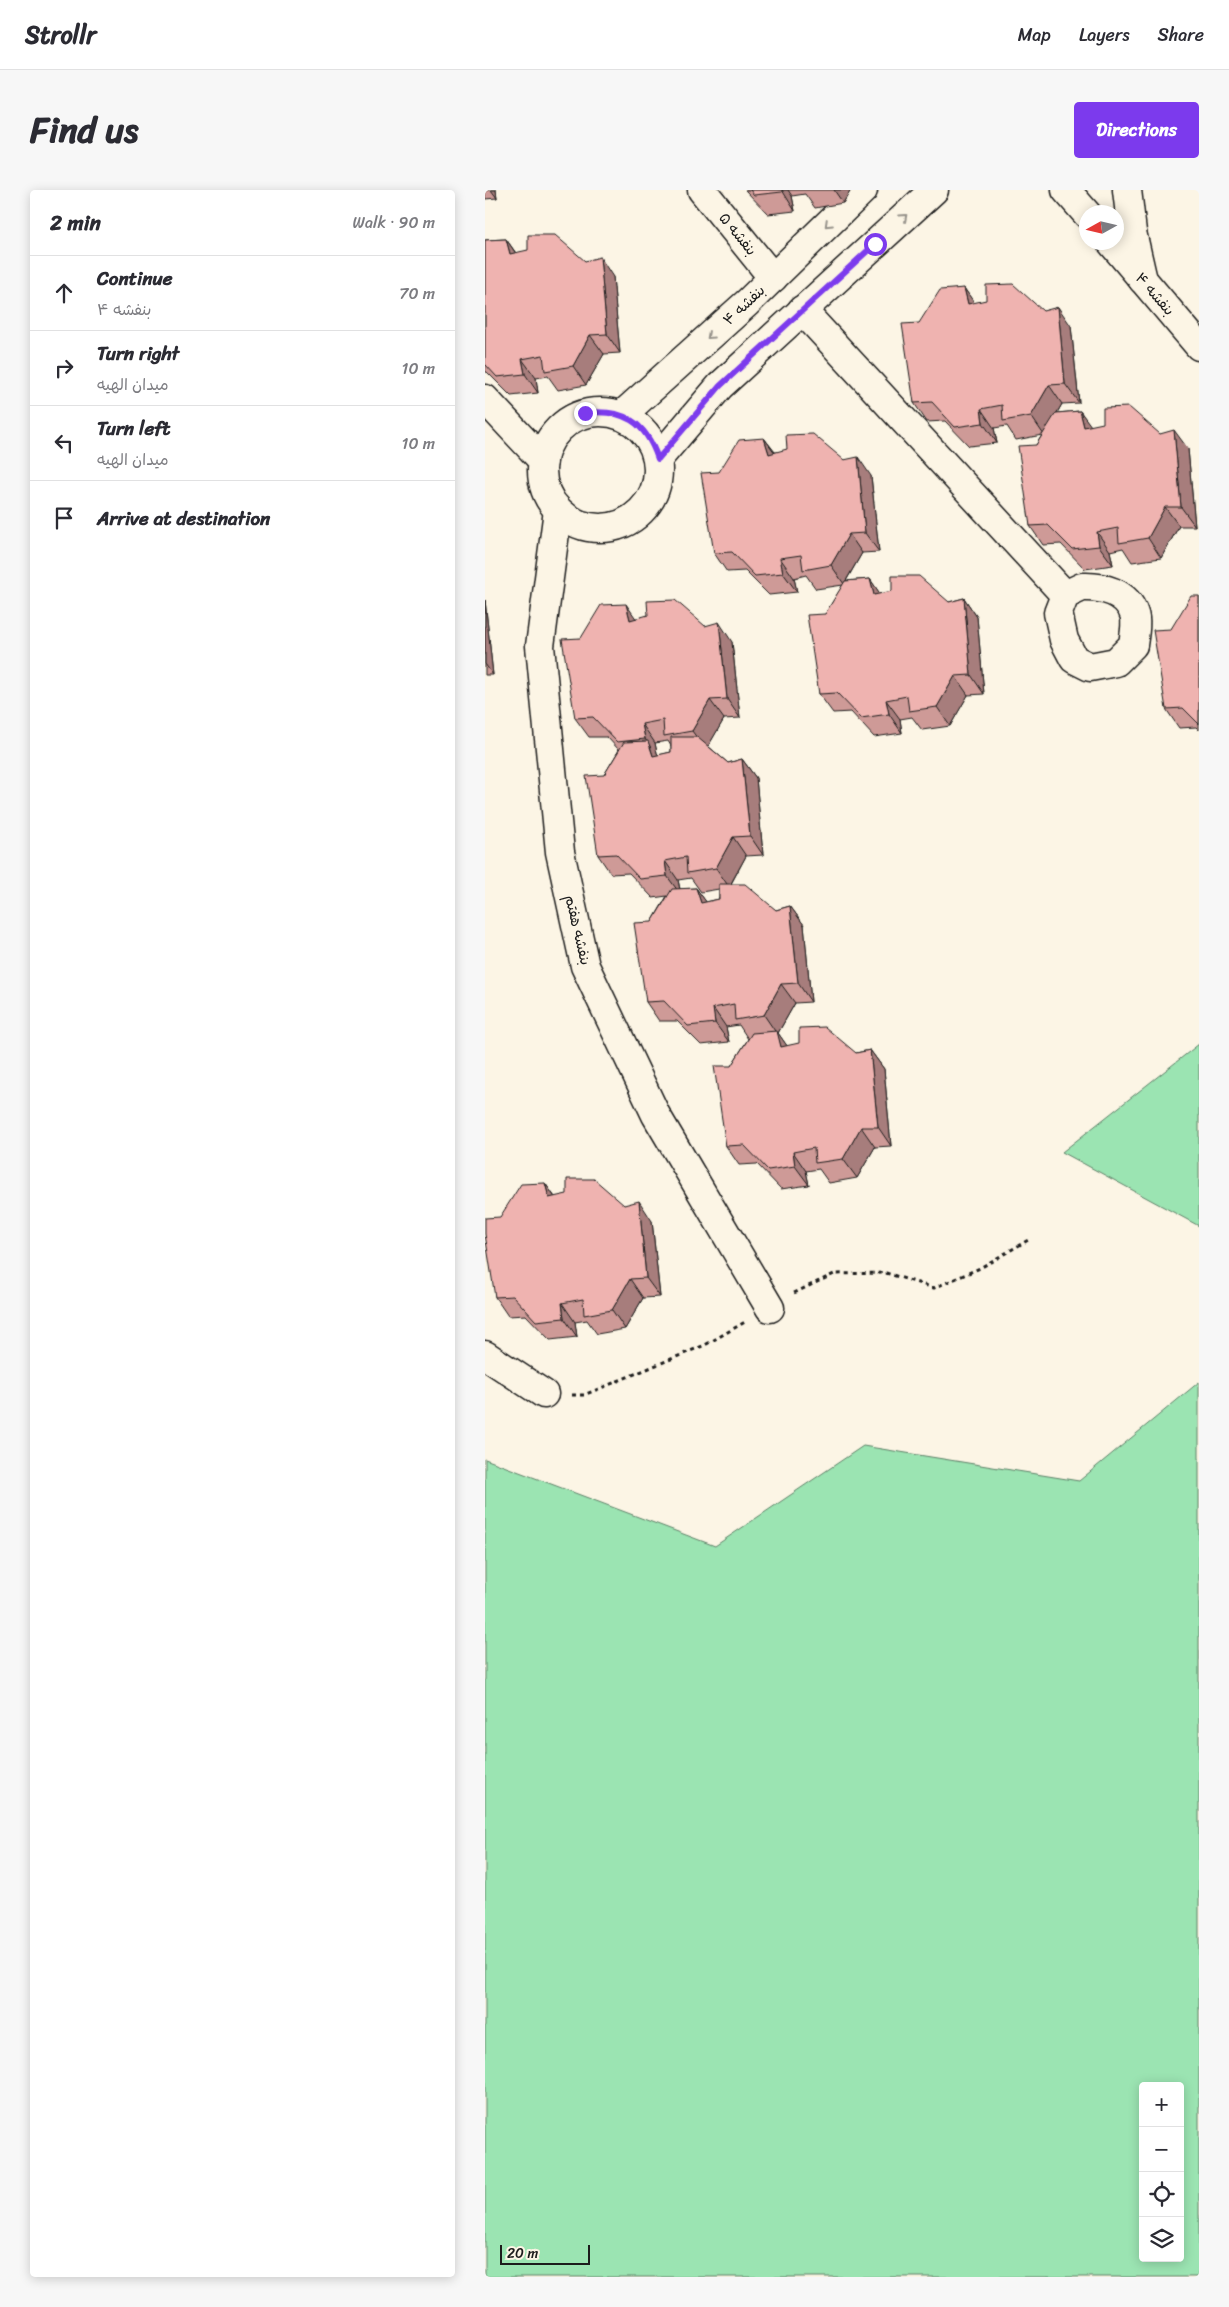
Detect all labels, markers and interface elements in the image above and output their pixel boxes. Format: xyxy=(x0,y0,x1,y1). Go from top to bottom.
text: Strollr xyxy=(25,14,96,56)
text: Map xyxy=(1018,19,1051,51)
text: Layers xyxy=(1079,19,1130,51)
text: Share xyxy=(1158,19,1204,51)
text: Find us xyxy=(30,99,138,161)
button: Directions xyxy=(1074,102,1199,158)
text: 2 min xyxy=(50,204,101,242)
north arrow xyxy=(1079,205,1124,250)
street label: بنفشه ۵ xyxy=(712,206,764,262)
text: Walk · 90 m xyxy=(353,208,435,237)
one-way arrow xyxy=(899,213,908,222)
one-way arrow xyxy=(825,218,834,227)
route start xyxy=(864,233,887,256)
text: Continue xyxy=(97,262,173,295)
street label: بنفشه ۴ xyxy=(1128,266,1182,322)
street label: بنفشه ۴ xyxy=(717,278,771,332)
icon: ahead xyxy=(50,279,78,307)
text: 70 m xyxy=(399,279,435,308)
text: بنفشه ۴ xyxy=(97,295,151,324)
one-way arrow xyxy=(707,330,716,339)
text: Turn right xyxy=(97,337,179,370)
icon: right xyxy=(50,354,78,382)
text: 10 m xyxy=(402,354,435,383)
text: میدان الهیه xyxy=(97,370,169,399)
route end xyxy=(574,402,597,425)
text: Turn left xyxy=(97,412,170,445)
icon: left xyxy=(50,429,78,457)
text: 10 m xyxy=(402,429,435,458)
text: میدان الهیه xyxy=(97,445,169,474)
text: Arrive at destination xyxy=(97,502,270,535)
icon: arrive xyxy=(50,504,78,532)
street label: بنفشه هفتم xyxy=(557,892,599,968)
map controls xyxy=(1139,2082,1184,2262)
button: + xyxy=(1139,2082,1184,2127)
button: − xyxy=(1139,2127,1184,2172)
button: locate xyxy=(1139,2172,1184,2217)
button: layers xyxy=(1139,2217,1184,2262)
text: 20 m xyxy=(507,2241,538,2266)
scale bar xyxy=(500,2242,590,2265)

